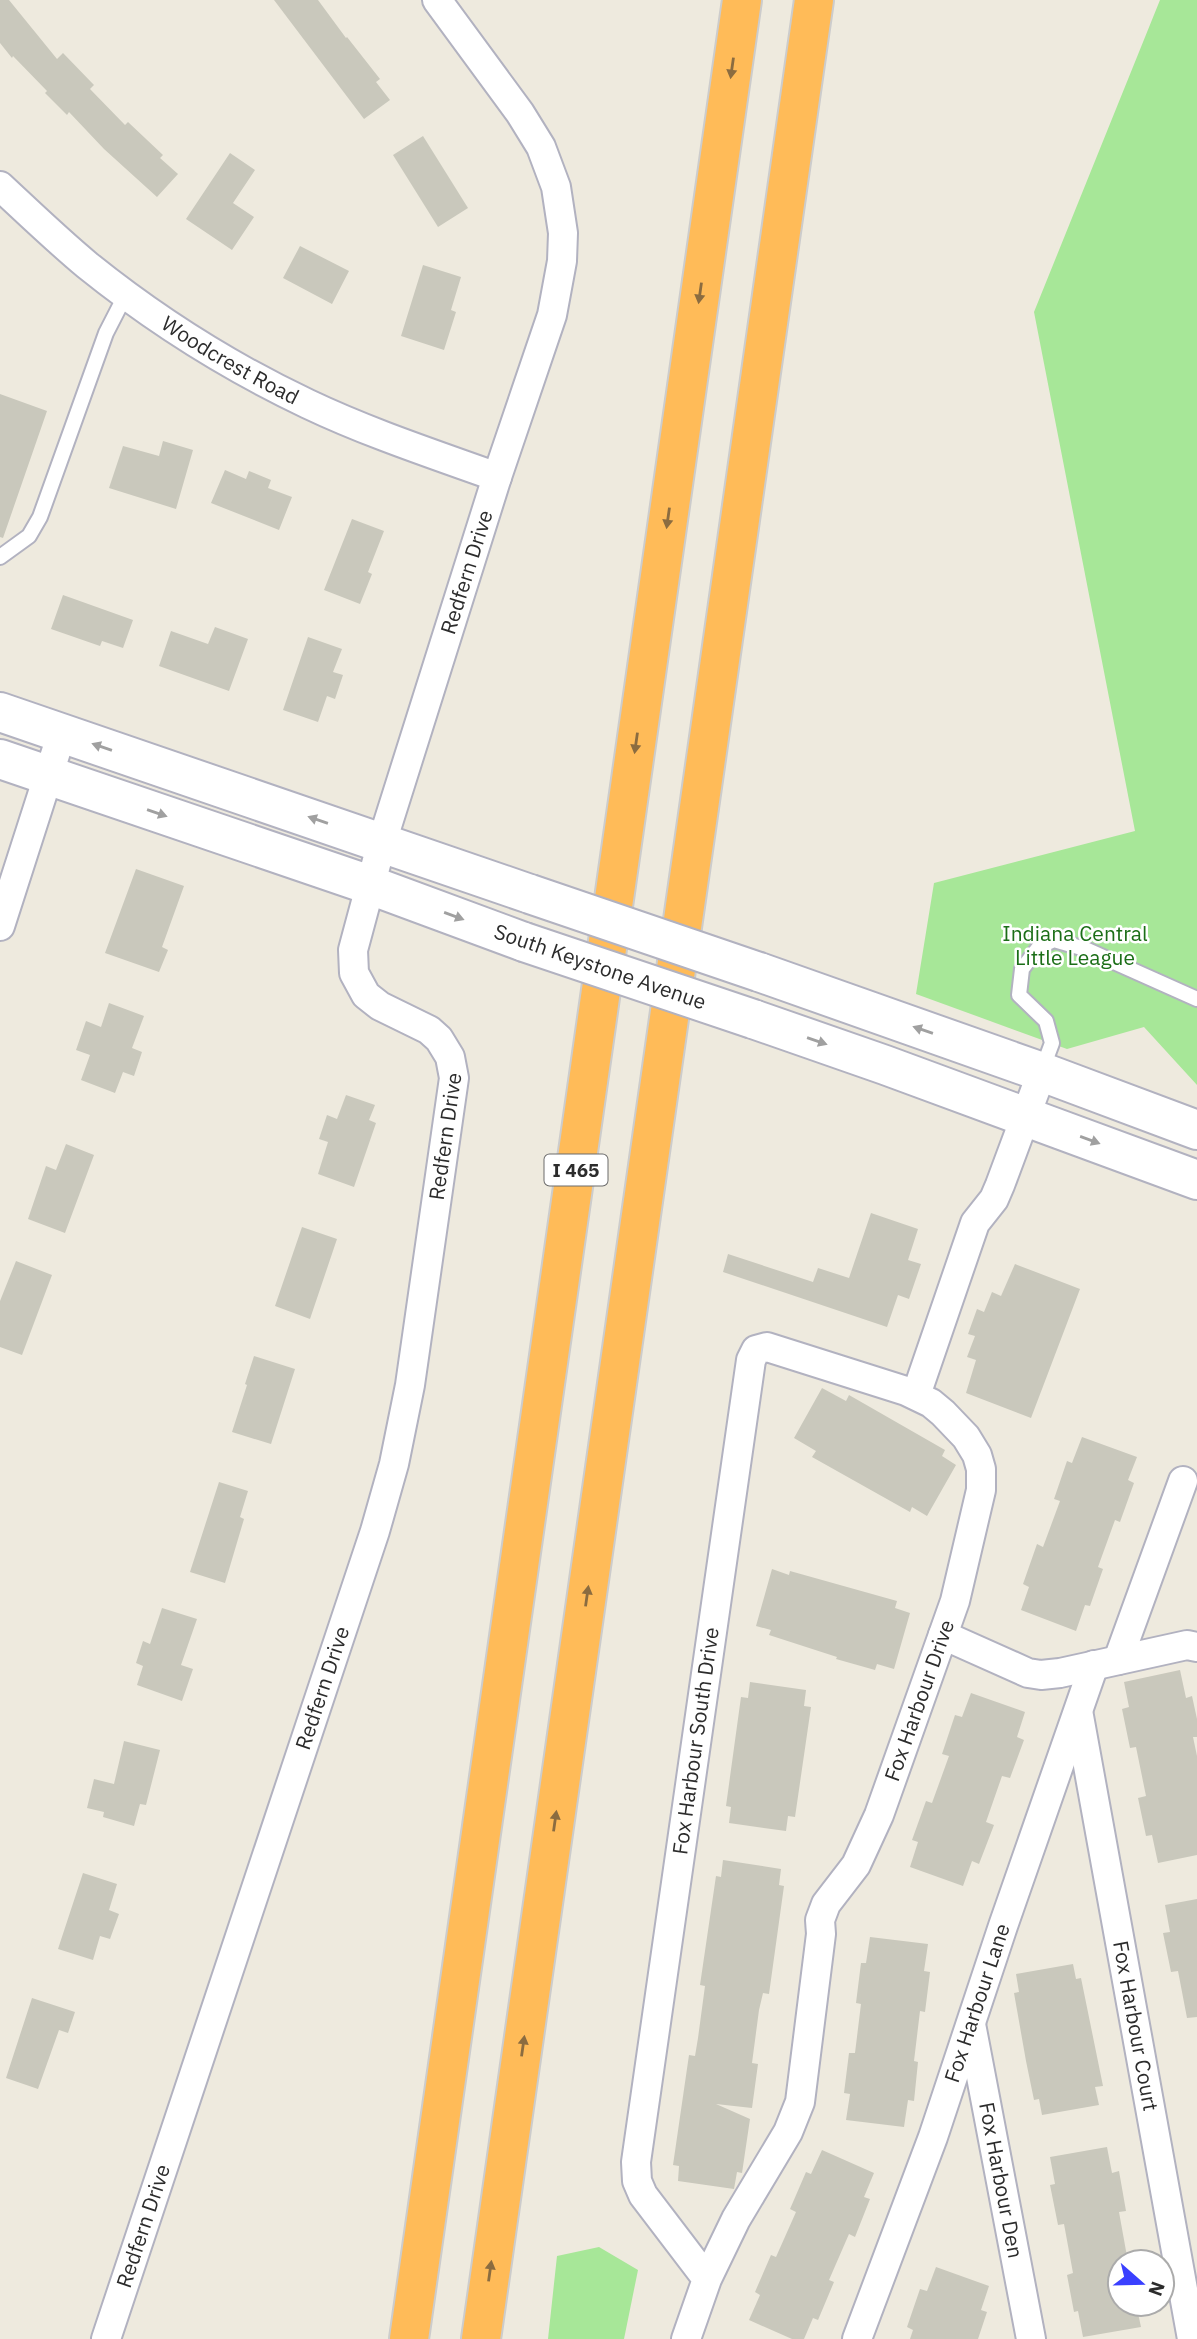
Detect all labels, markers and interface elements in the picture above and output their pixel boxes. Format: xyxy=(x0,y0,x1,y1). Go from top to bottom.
one-way arrow xyxy=(726,57,737,79)
one-way arrow xyxy=(694,282,705,304)
street label: Woodcrest Road xyxy=(156,309,304,411)
street label: Redfern Drive xyxy=(433,506,499,637)
one-way arrow xyxy=(662,507,673,529)
one-way arrow xyxy=(630,732,641,754)
one-way arrow xyxy=(92,741,113,752)
one-way arrow xyxy=(147,808,168,819)
one-way arrow xyxy=(307,814,328,825)
one-way arrow xyxy=(444,911,465,922)
street label: South Keystone Avenue xyxy=(491,917,710,1015)
park label: Indiana Central Little League xyxy=(1002,919,1148,971)
one-way arrow xyxy=(913,1024,934,1035)
one-way arrow xyxy=(807,1036,828,1047)
street label: Redfern Drive xyxy=(422,1071,468,1202)
one-way arrow xyxy=(1079,1135,1100,1146)
road number: I 465 xyxy=(544,1154,608,1186)
one-way arrow xyxy=(582,1585,593,1607)
street label: Fox Harbour Drive xyxy=(877,1616,960,1785)
street label: Redfern Drive xyxy=(288,1622,355,1753)
street label: Fox Harbour South Drive xyxy=(665,1625,725,1856)
one-way arrow xyxy=(550,1810,561,1832)
street label: Fox Harbour Lane xyxy=(937,1920,1016,2086)
street label: Fox Harbour Court xyxy=(1107,1938,1165,2113)
one-way arrow xyxy=(517,2035,528,2057)
street label: Fox Harbour Den xyxy=(973,2100,1030,2260)
street label: Redfern Drive xyxy=(109,2160,176,2291)
north arrow xyxy=(1106,2248,1176,2318)
one-way arrow xyxy=(485,2260,496,2282)
text: N xyxy=(1143,2278,1171,2299)

